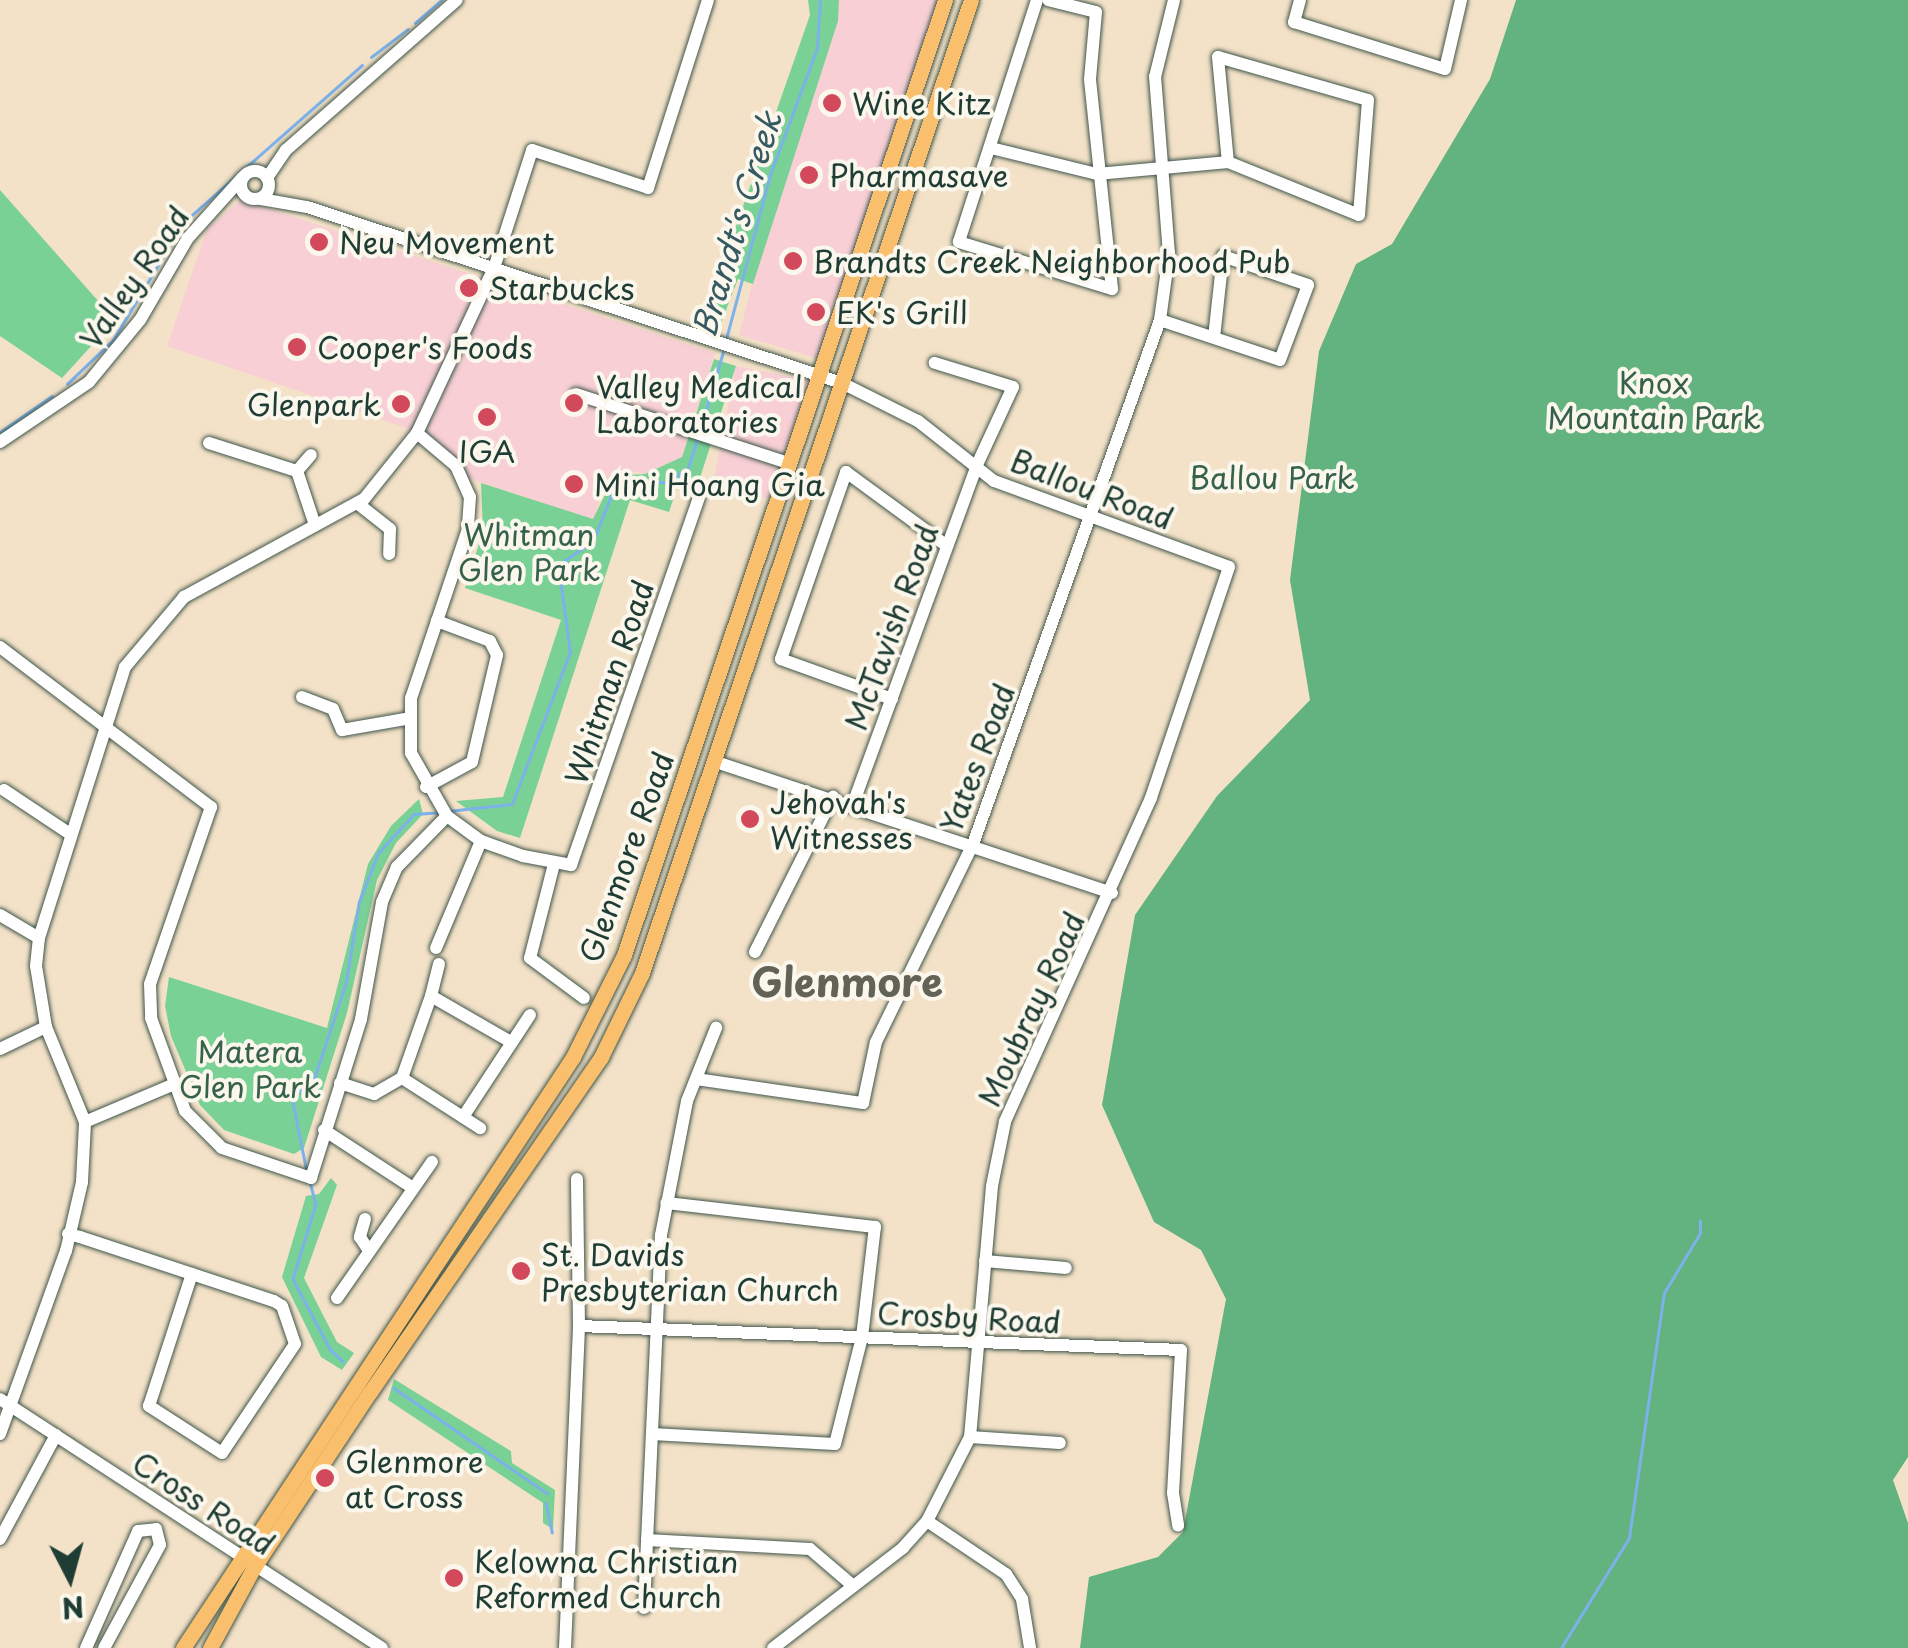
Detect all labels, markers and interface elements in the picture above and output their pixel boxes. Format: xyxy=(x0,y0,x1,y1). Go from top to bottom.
place label: Wine Kitz xyxy=(852,85,992,121)
marker: Wine Kitz xyxy=(821,92,843,114)
water label: Brandt's Creek xyxy=(683,107,789,341)
place label: Pharmasave xyxy=(829,157,1009,193)
marker: Pharmasave xyxy=(798,164,820,186)
street label: Valley Road xyxy=(71,198,197,356)
place label: Neu Movement xyxy=(339,224,557,260)
marker: Neu Movement xyxy=(308,231,330,253)
place label: Brandts Creek Neighborhood Pub xyxy=(813,243,1297,279)
marker: Brandts Creek Neighborhood Pub xyxy=(782,250,804,272)
place label: Starbucks xyxy=(489,270,634,306)
marker: Starbucks xyxy=(458,277,480,299)
place label: EK's Grill xyxy=(836,294,968,330)
marker: EK's Grill xyxy=(805,301,827,323)
place label: Cooper's Foods xyxy=(317,329,532,365)
marker: Cooper's Foods xyxy=(286,336,308,358)
park label: Knox Mountain Park xyxy=(1547,364,1761,434)
place label: Valley Medical Laboratories xyxy=(596,368,804,438)
place label: Glenpark xyxy=(247,386,381,422)
marker: Valley Medical Laboratories xyxy=(561,390,587,416)
marker: Glenpark xyxy=(390,393,412,415)
marker: IGA xyxy=(476,406,498,428)
place label: IGA xyxy=(459,433,515,469)
street label: Ballou Road xyxy=(1005,441,1179,537)
park label: Ballou Park xyxy=(1189,459,1355,495)
place label: Mini Hoang Gia xyxy=(594,466,822,502)
marker: Mini Hoang Gia xyxy=(563,473,585,495)
park label: Whitman Glen Park xyxy=(457,516,601,586)
street label: McTavish Road xyxy=(837,520,945,734)
street label: Whitman Road xyxy=(557,575,661,789)
street label: Yates Road xyxy=(932,679,1022,837)
street label: Glenmore Road xyxy=(571,747,681,967)
place label: Jehovah's Witnesses xyxy=(770,784,912,854)
marker: Jehovah's Witnesses xyxy=(739,808,761,830)
street label: Moubray Road xyxy=(970,906,1092,1112)
district label: Glenmore xyxy=(751,957,943,1005)
park label: Matera Glen Park xyxy=(178,1033,322,1104)
place label: St. Davids Presbyterian Church xyxy=(541,1236,838,1306)
marker: St. Davids Presbyterian Church xyxy=(510,1260,532,1282)
street label: Crosby Road xyxy=(877,1294,1061,1340)
place label: Glenmore at Cross xyxy=(345,1443,484,1514)
street label: Cross Road xyxy=(126,1444,282,1562)
marker: Glenmore at Cross xyxy=(314,1467,336,1489)
north arrow xyxy=(20,1528,120,1628)
place label: Kelowna Christian Reformed Church xyxy=(474,1543,735,1614)
marker: Kelowna Christian Reformed Church xyxy=(443,1567,465,1589)
text: N xyxy=(60,1586,86,1631)

